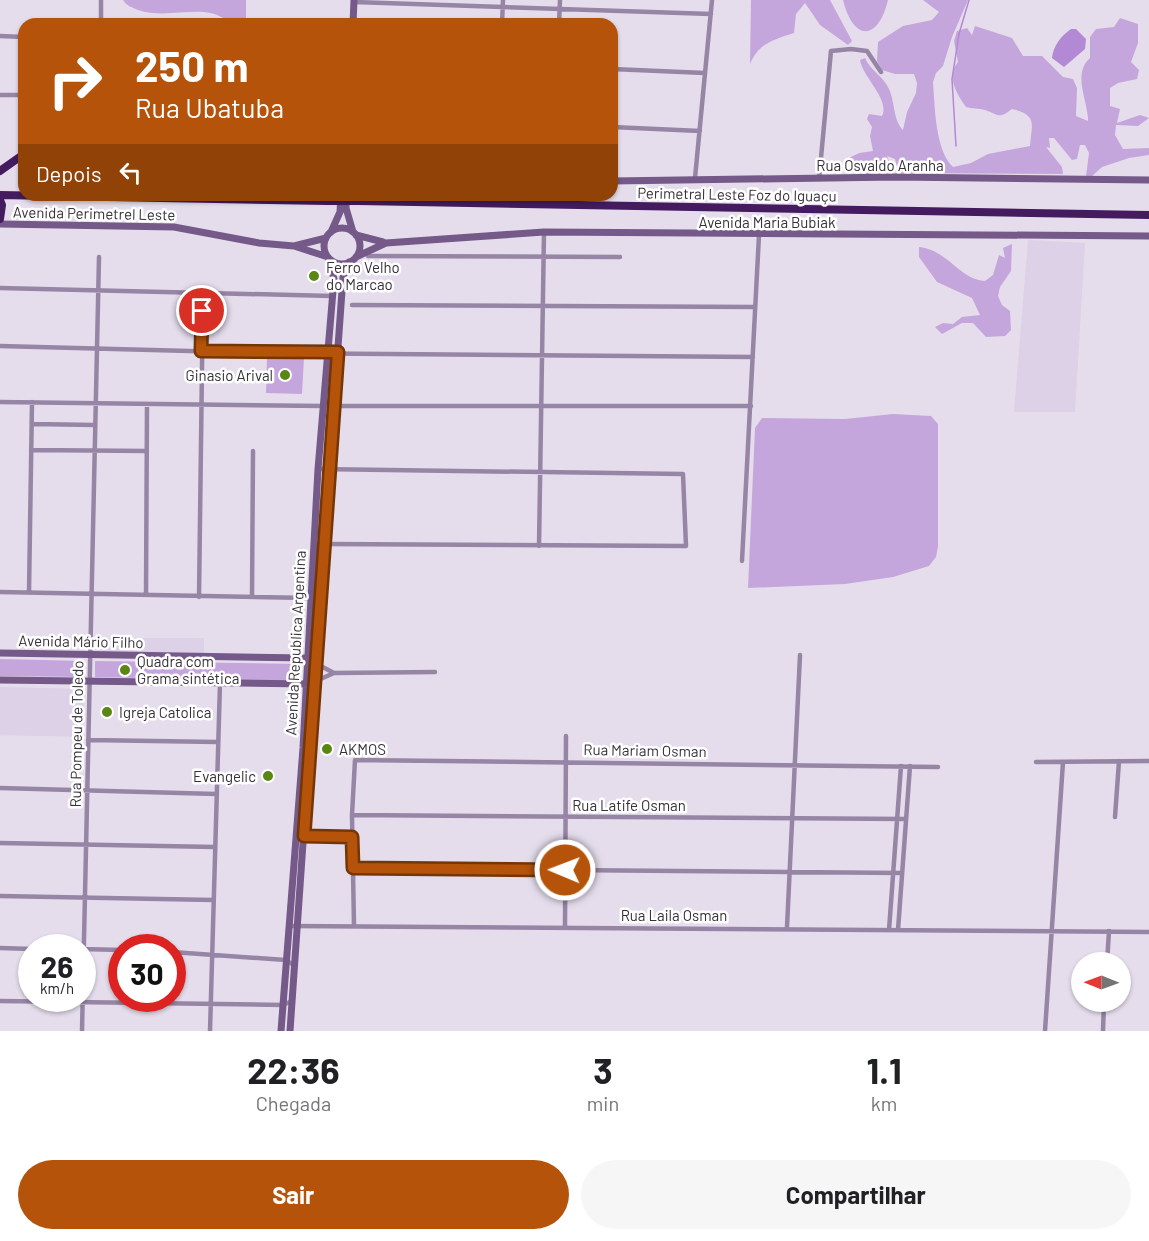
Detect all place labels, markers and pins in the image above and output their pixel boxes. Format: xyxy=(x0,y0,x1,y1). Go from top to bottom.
place label: Ferro Velho do Marcao xyxy=(326,258,400,293)
marker: Ferro Velho do Marcao xyxy=(307,269,321,283)
pin xyxy=(176,285,227,336)
place label: Ginasio Arival xyxy=(186,366,273,384)
marker: Ginasio Arival xyxy=(278,368,292,382)
place label: Quadra com Grama sintética xyxy=(137,652,239,687)
marker: Quadra com Grama sintética xyxy=(118,663,132,677)
place label: Igreja Catolica xyxy=(119,703,211,721)
marker: Igreja Catolica xyxy=(100,705,114,719)
place label: AKMOS xyxy=(339,740,386,758)
marker: AKMOS xyxy=(320,742,334,756)
place label: Evangelic xyxy=(193,767,256,785)
marker: Evangelic xyxy=(261,769,275,783)

